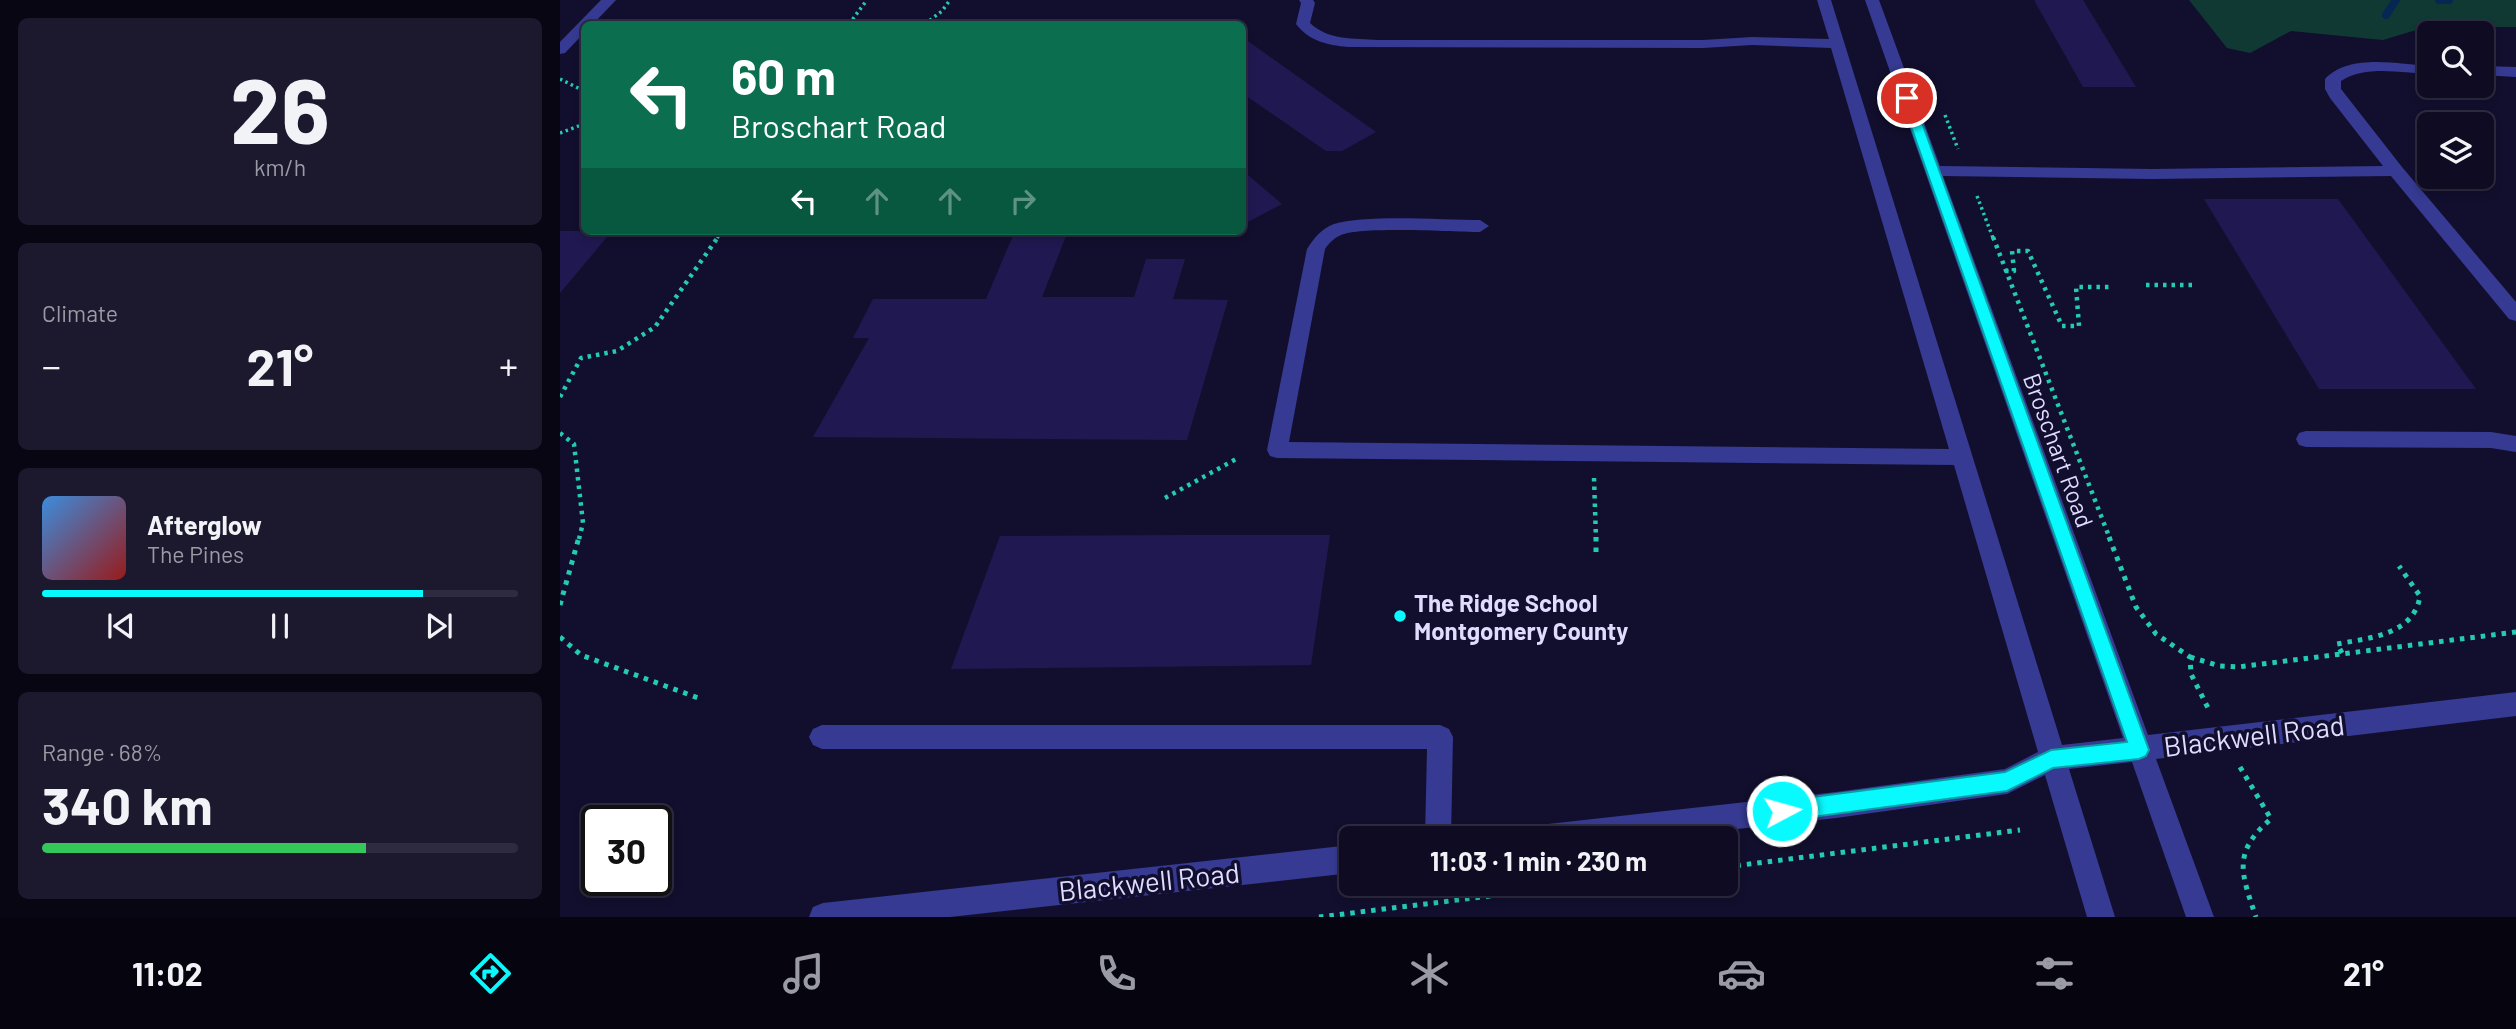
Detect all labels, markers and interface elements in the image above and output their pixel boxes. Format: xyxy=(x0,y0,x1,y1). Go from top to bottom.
map controls xyxy=(2417,21,2494,189)
button: search xyxy=(2417,21,2494,98)
text: 60 m xyxy=(731,46,836,105)
icon: left xyxy=(616,49,707,140)
text: 26 xyxy=(230,53,330,162)
pin xyxy=(1877,68,1937,128)
icon: arrive xyxy=(1888,79,1926,117)
text: Broschart Road xyxy=(731,106,947,144)
button: layers xyxy=(2417,112,2494,189)
text: km/h xyxy=(254,153,306,181)
icon: left xyxy=(785,182,823,220)
icon: ahead xyxy=(858,182,896,220)
icon: ahead xyxy=(931,182,969,220)
icon: right xyxy=(1004,182,1042,220)
text: Climate xyxy=(42,299,118,327)
text: 21° xyxy=(247,334,313,396)
text: − xyxy=(42,342,61,388)
text: + xyxy=(499,342,518,388)
street label: Broschart Road xyxy=(2018,369,2100,531)
text: Afterglow xyxy=(147,509,262,540)
text: The Pines xyxy=(147,540,244,568)
place label: The Ridge School Montgomery County xyxy=(1414,588,1628,645)
icon: previous xyxy=(102,607,140,645)
icon: pause xyxy=(261,607,299,645)
icon: next xyxy=(420,607,458,645)
marker: The Ridge School Montgomery County xyxy=(1392,608,1408,624)
street label: Blackwell Road xyxy=(2162,707,2346,763)
text: Range · 68% xyxy=(42,738,162,766)
text: 340 km xyxy=(42,773,213,835)
position arrow xyxy=(1745,774,1819,848)
speed limit sign: 30 xyxy=(581,805,672,896)
text: 11:03 · 1 min · 230 m xyxy=(1430,845,1647,876)
street label: Blackwell Road xyxy=(1057,855,1241,907)
icon: directions xyxy=(466,949,515,998)
icon: music xyxy=(779,949,828,998)
icon: phone xyxy=(1092,949,1141,998)
icon: climate xyxy=(1405,949,1454,998)
icon: car xyxy=(1717,949,1766,998)
icon: filters xyxy=(2030,949,2079,998)
text: 11:02 xyxy=(132,954,203,992)
text: 21° xyxy=(2343,954,2384,992)

